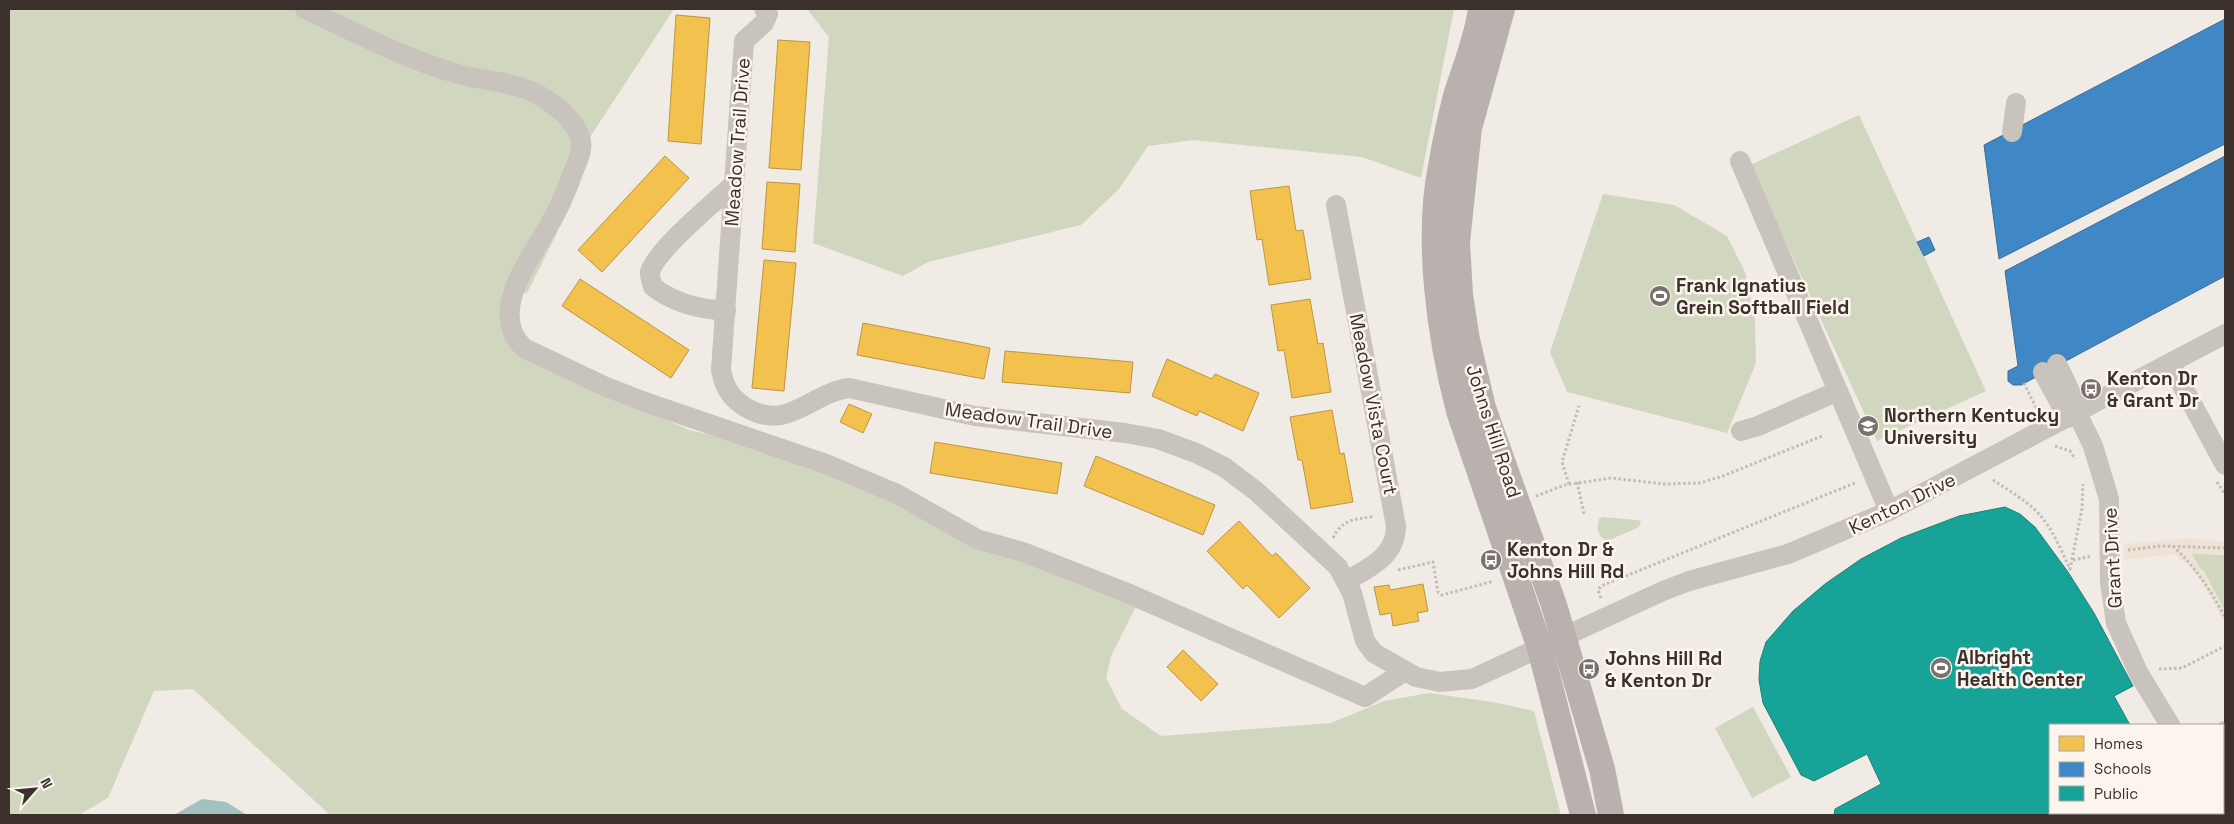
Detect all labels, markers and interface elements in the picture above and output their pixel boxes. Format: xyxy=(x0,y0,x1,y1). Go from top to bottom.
street label: Meadow Trail Drive xyxy=(719,57,756,227)
place label: Frank Ignatius Grein Softball Field xyxy=(1676,273,1849,320)
sports icon: Frank Ignatius Grein Softball Field xyxy=(1648,284,1672,308)
street label: Meadow Vista Court xyxy=(1344,311,1403,497)
street label: Johns Hill Road xyxy=(1460,361,1527,501)
place label: Kenton Dr & Grant Dr xyxy=(2107,366,2199,413)
bus stop icon: Kenton Dr & Grant Dr xyxy=(2079,377,2103,401)
street label: Meadow Trail Drive xyxy=(944,396,1114,445)
place label: Northern Kentucky University xyxy=(1884,403,2059,450)
school or university icon: Northern Kentucky University xyxy=(1856,414,1880,438)
street label: Kenton Drive xyxy=(1845,467,1960,540)
street label: Grant Drive xyxy=(2097,507,2128,609)
place label: Kenton Dr & Johns Hill Rd xyxy=(1507,537,1624,584)
bus stop icon: Kenton Dr & Johns Hill Rd xyxy=(1479,548,1503,572)
place label: Albright Health Center xyxy=(1957,645,2083,692)
place label: Johns Hill Rd & Kenton Dr xyxy=(1605,646,1722,693)
sports icon: Albright Health Center xyxy=(1929,656,1953,680)
bus stop icon: Johns Hill Rd & Kenton Dr xyxy=(1577,657,1601,681)
legend xyxy=(2049,724,2224,814)
text: Homes xyxy=(2094,734,2143,753)
text: Schools xyxy=(2094,759,2152,778)
north arrow xyxy=(10,764,60,814)
text: N xyxy=(36,775,57,791)
text: Public xyxy=(2094,784,2138,803)

